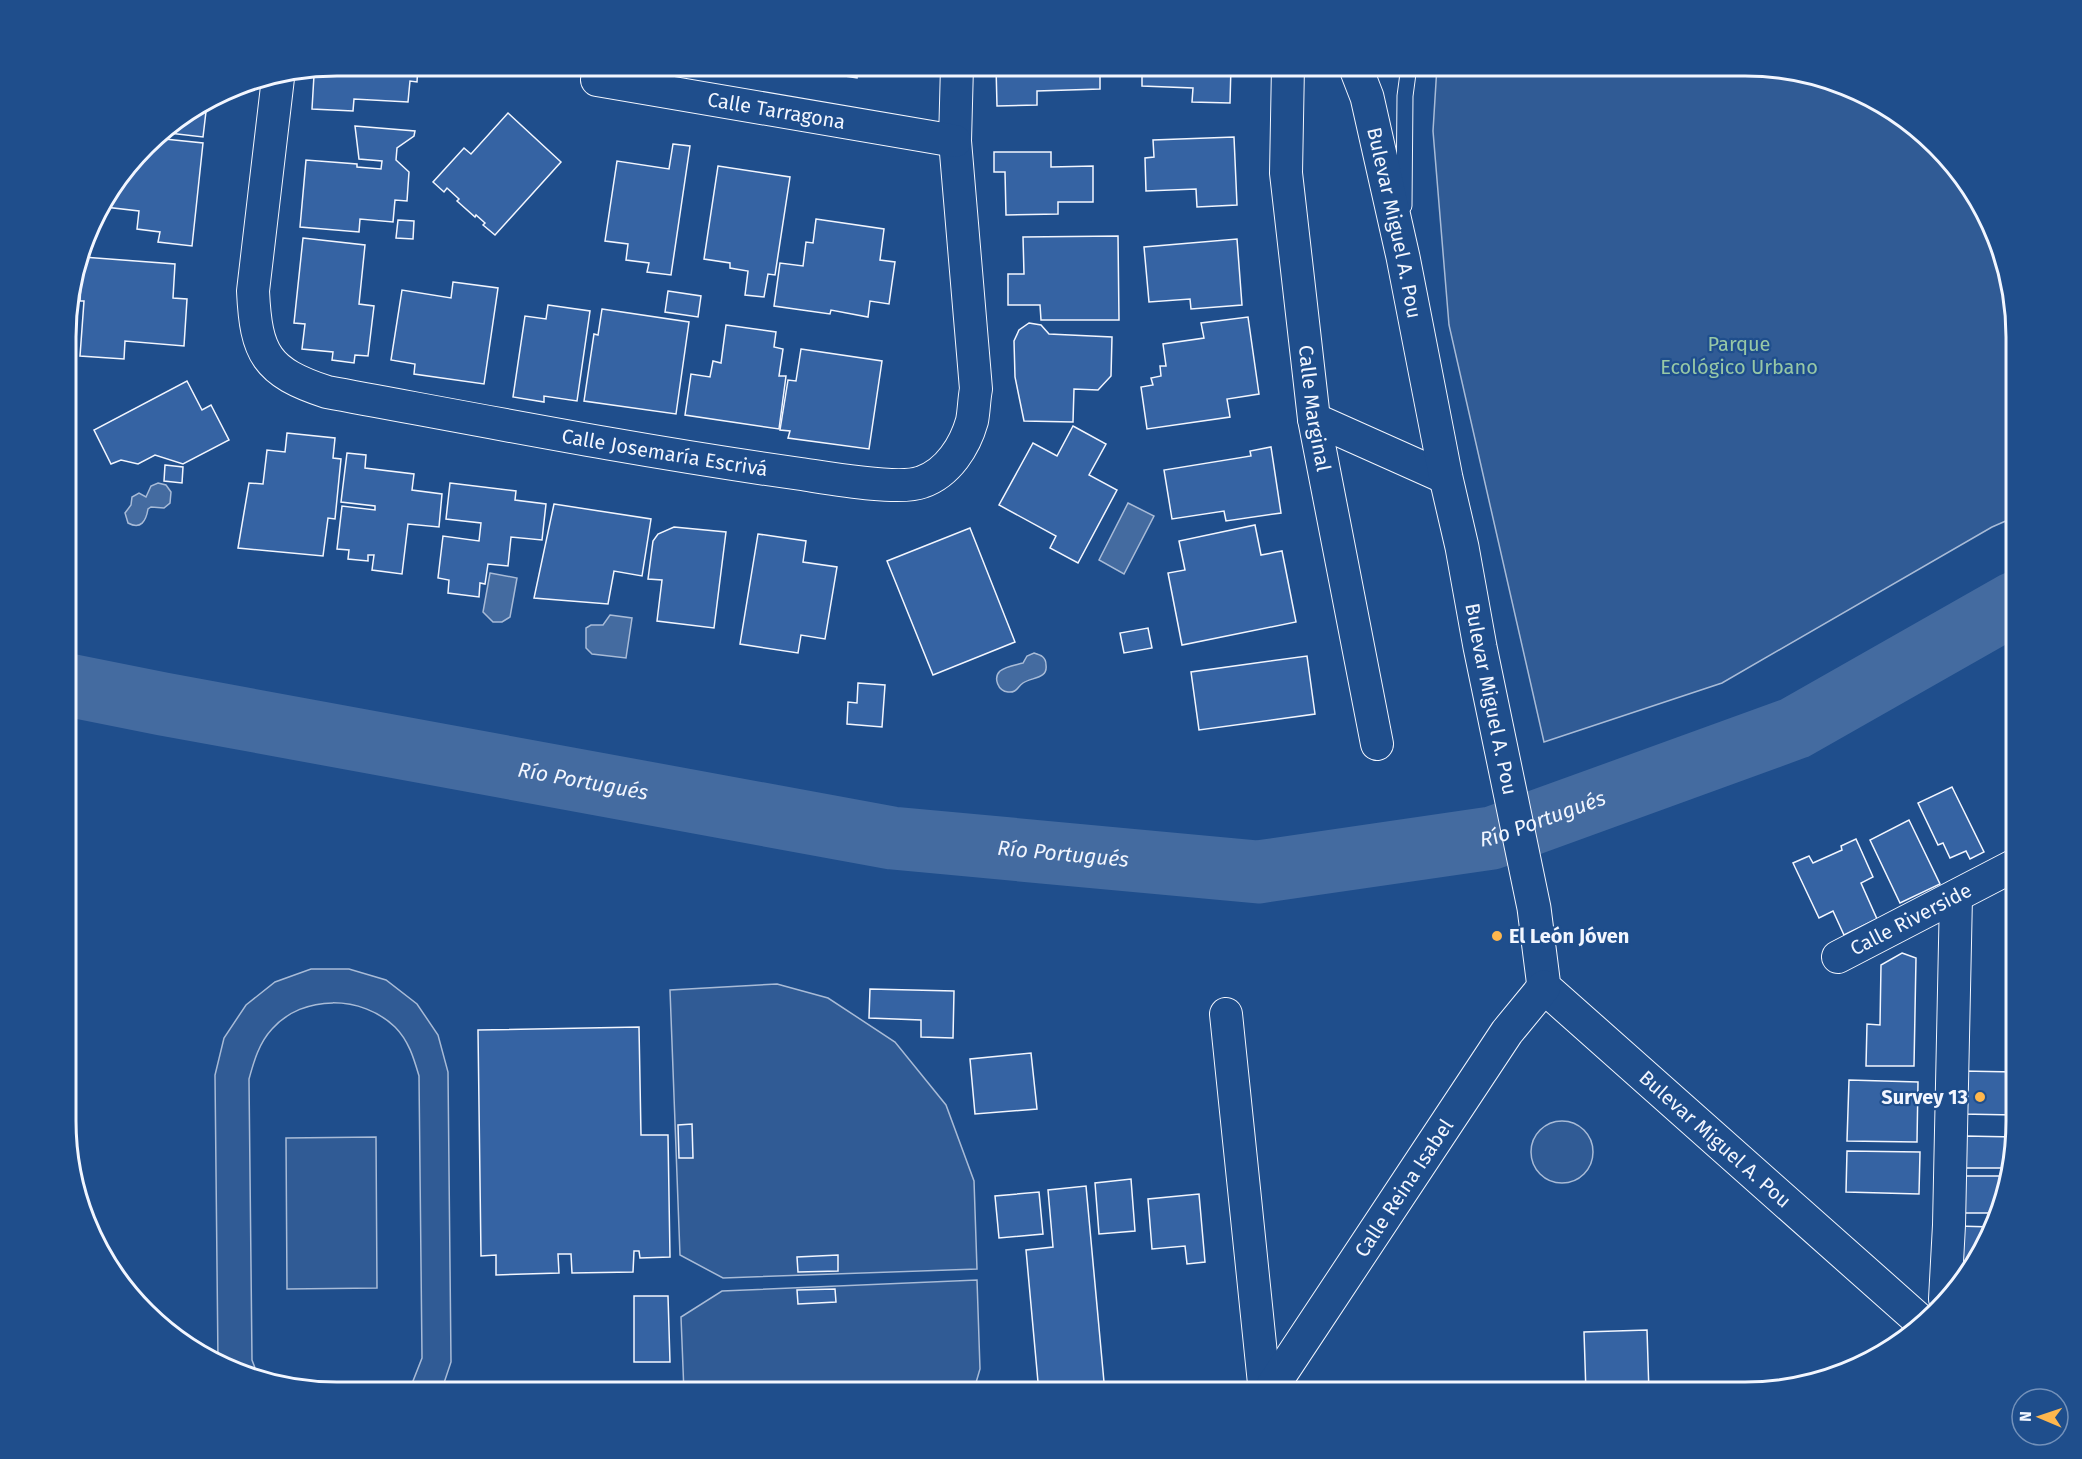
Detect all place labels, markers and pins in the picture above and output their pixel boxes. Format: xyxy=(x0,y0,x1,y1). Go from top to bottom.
place label: El León Jóven xyxy=(1509,924,1629,948)
marker: El León Jóven xyxy=(1490,929,1504,943)
place label: Survey 13 xyxy=(1881,1085,1968,1109)
marker: Survey 13 xyxy=(1973,1090,1987,1104)

